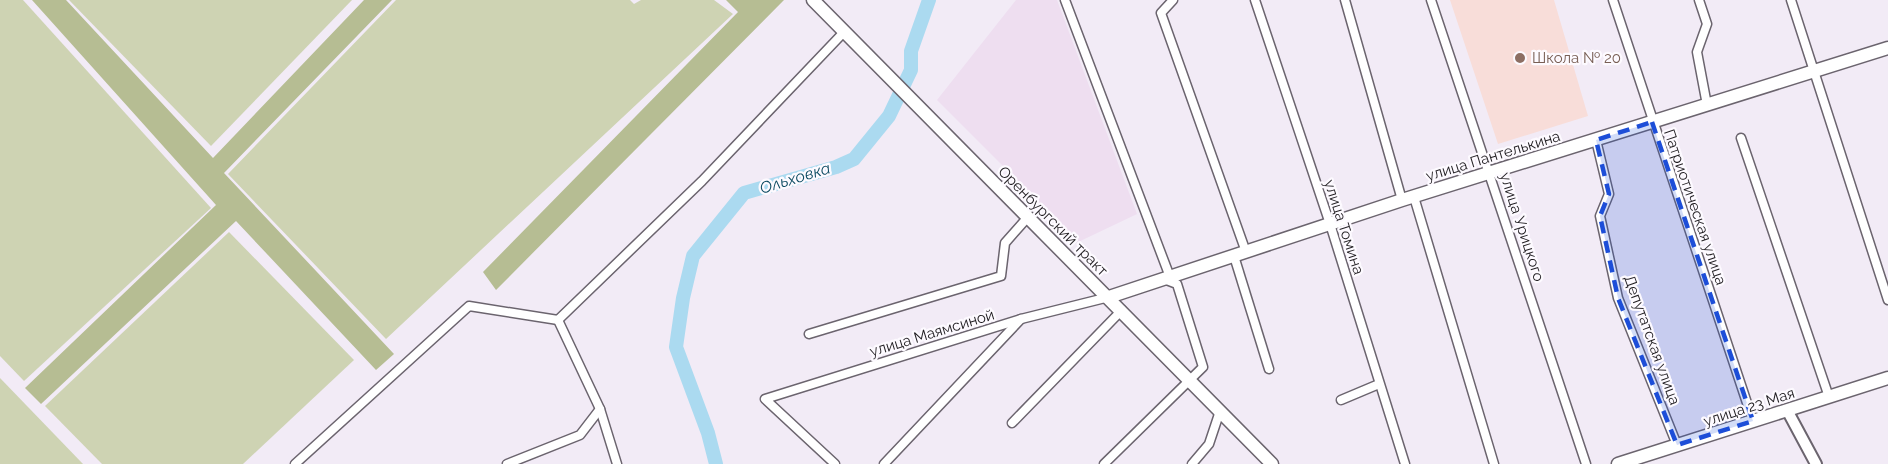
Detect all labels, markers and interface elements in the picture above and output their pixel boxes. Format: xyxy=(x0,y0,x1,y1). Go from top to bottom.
place label: Школа № 20 xyxy=(1532,49,1621,67)
marker: Школа № 20 xyxy=(1513,51,1527,65)
street label: улица Пантелькина xyxy=(1424,127,1562,185)
street label: Патриотическая улица xyxy=(1660,127,1730,287)
water label: Ольховка xyxy=(757,158,833,198)
street label: Оренбургский тракт xyxy=(994,162,1112,280)
street label: улица Урицкого xyxy=(1496,170,1548,284)
street label: улица Томина xyxy=(1320,177,1368,277)
street label: Депутатская улица xyxy=(1620,273,1684,407)
street label: улица Маямсиной xyxy=(867,305,997,361)
street label: улица 23 Мая xyxy=(1701,384,1797,430)

